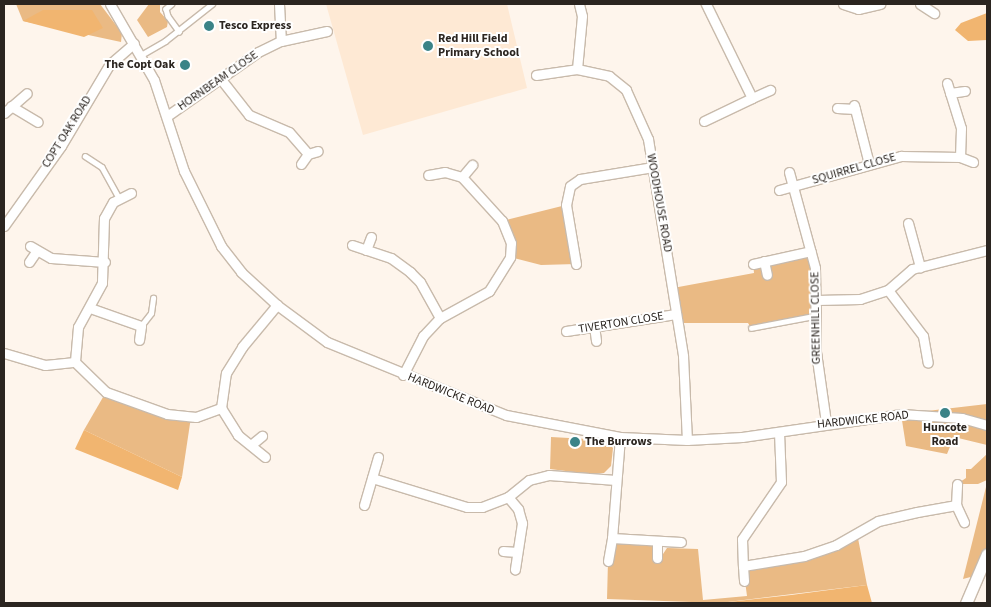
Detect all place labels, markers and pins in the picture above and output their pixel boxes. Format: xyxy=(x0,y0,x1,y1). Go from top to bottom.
place label: Tesco Express xyxy=(219,19,291,33)
marker: Tesco Express xyxy=(203,20,215,32)
place label: Red Hill Field Primary School xyxy=(438,32,519,60)
marker: Red Hill Field Primary School xyxy=(422,40,434,52)
place label: The Copt Oak xyxy=(105,58,175,72)
marker: The Copt Oak xyxy=(179,59,191,71)
marker: Huncote Road xyxy=(939,407,951,419)
place label: Huncote Road xyxy=(923,421,967,449)
place label: The Burrows xyxy=(585,435,652,449)
marker: The Burrows xyxy=(569,436,581,448)

